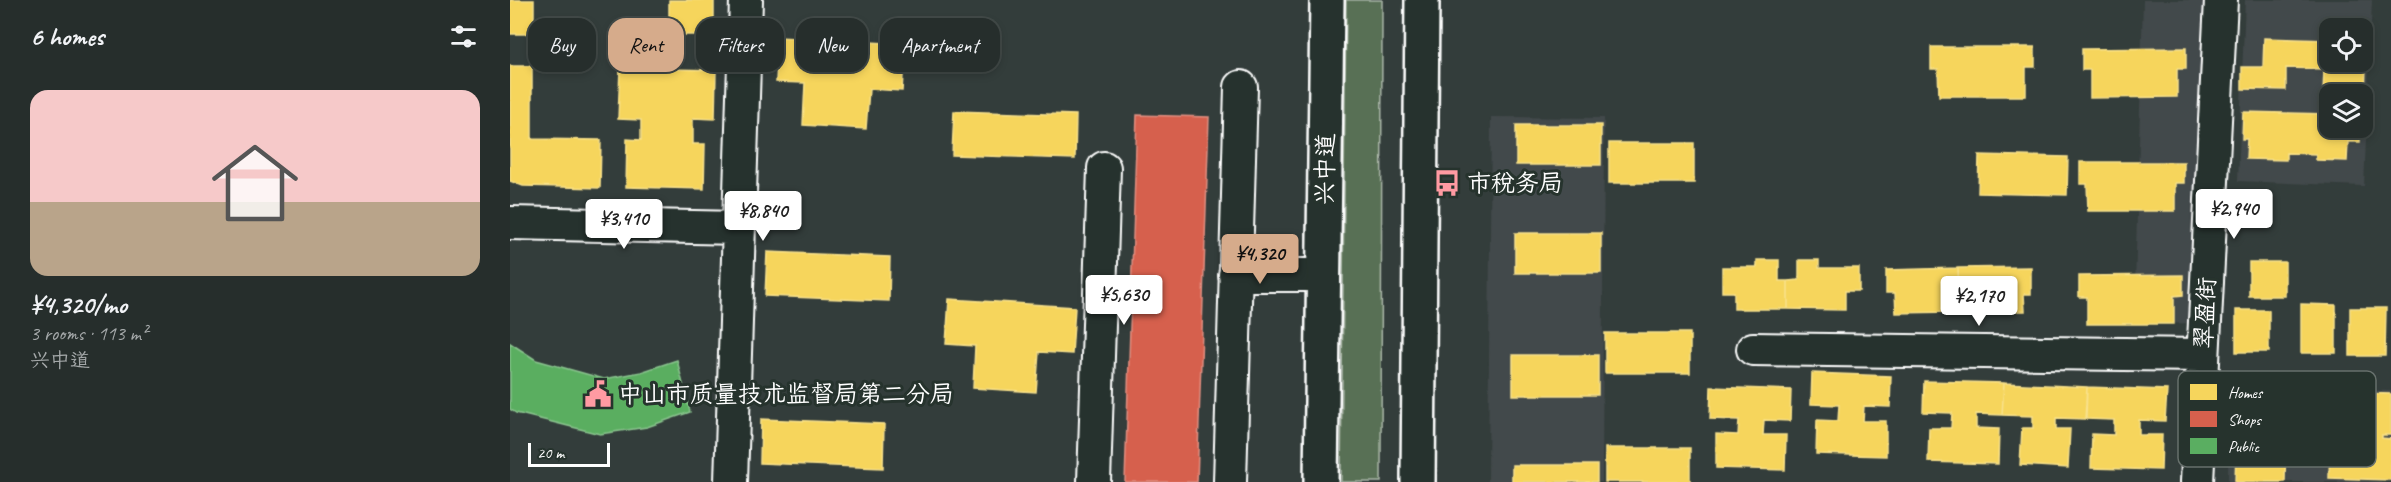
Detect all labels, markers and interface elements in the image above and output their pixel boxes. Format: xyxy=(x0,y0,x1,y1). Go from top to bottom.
chip: Buy xyxy=(528,18,596,72)
chip: Rent xyxy=(608,18,684,72)
chip: Filters xyxy=(696,18,784,72)
chip: New xyxy=(796,18,868,72)
chip: Apartment xyxy=(880,18,1000,72)
map controls xyxy=(2319,18,2373,138)
button: locate xyxy=(2319,18,2373,72)
text: 6 homes xyxy=(30,20,104,53)
icon: filters xyxy=(447,20,480,53)
button: layers xyxy=(2319,84,2373,138)
icon: home xyxy=(201,129,309,237)
street label: 兴中道 xyxy=(1309,133,1341,205)
bus stop icon: 市税务局 xyxy=(1432,168,1462,198)
place label: 市税务局 xyxy=(1467,168,1563,198)
pin: ¥2,940 xyxy=(2185,189,2283,240)
pin: ¥8,840 xyxy=(714,191,812,242)
text: ¥2,940 xyxy=(2210,196,2258,221)
text: ¥8,840 xyxy=(739,198,787,223)
pin: ¥3,410 xyxy=(575,199,673,250)
text: ¥3,410 xyxy=(600,206,648,231)
pin: ¥4,320 xyxy=(1211,234,1309,285)
text: ¥4,320 xyxy=(1236,241,1284,266)
pin: ¥5,630 xyxy=(1075,275,1173,326)
pin: ¥2,170 xyxy=(1930,276,2028,327)
street label: 翠盈街 xyxy=(2188,276,2222,350)
text: ¥5,630 xyxy=(1099,282,1149,307)
text: ¥2,170 xyxy=(1955,283,2003,308)
text: ¥4,320/mo xyxy=(30,288,127,321)
text: 3 rooms · 113 m² xyxy=(30,321,147,346)
text: 兴中道 xyxy=(30,348,90,373)
legend xyxy=(2178,371,2376,467)
public building icon: 中山市质量技术监督局第二分局 xyxy=(583,379,613,409)
place label: 中山市质量技术监督局第二分局 xyxy=(618,379,954,409)
text: Homes xyxy=(2228,383,2264,403)
text: Shops xyxy=(2228,410,2262,430)
text: Public xyxy=(2228,437,2260,457)
scale bar xyxy=(528,440,610,468)
text: 20 m xyxy=(537,443,564,463)

